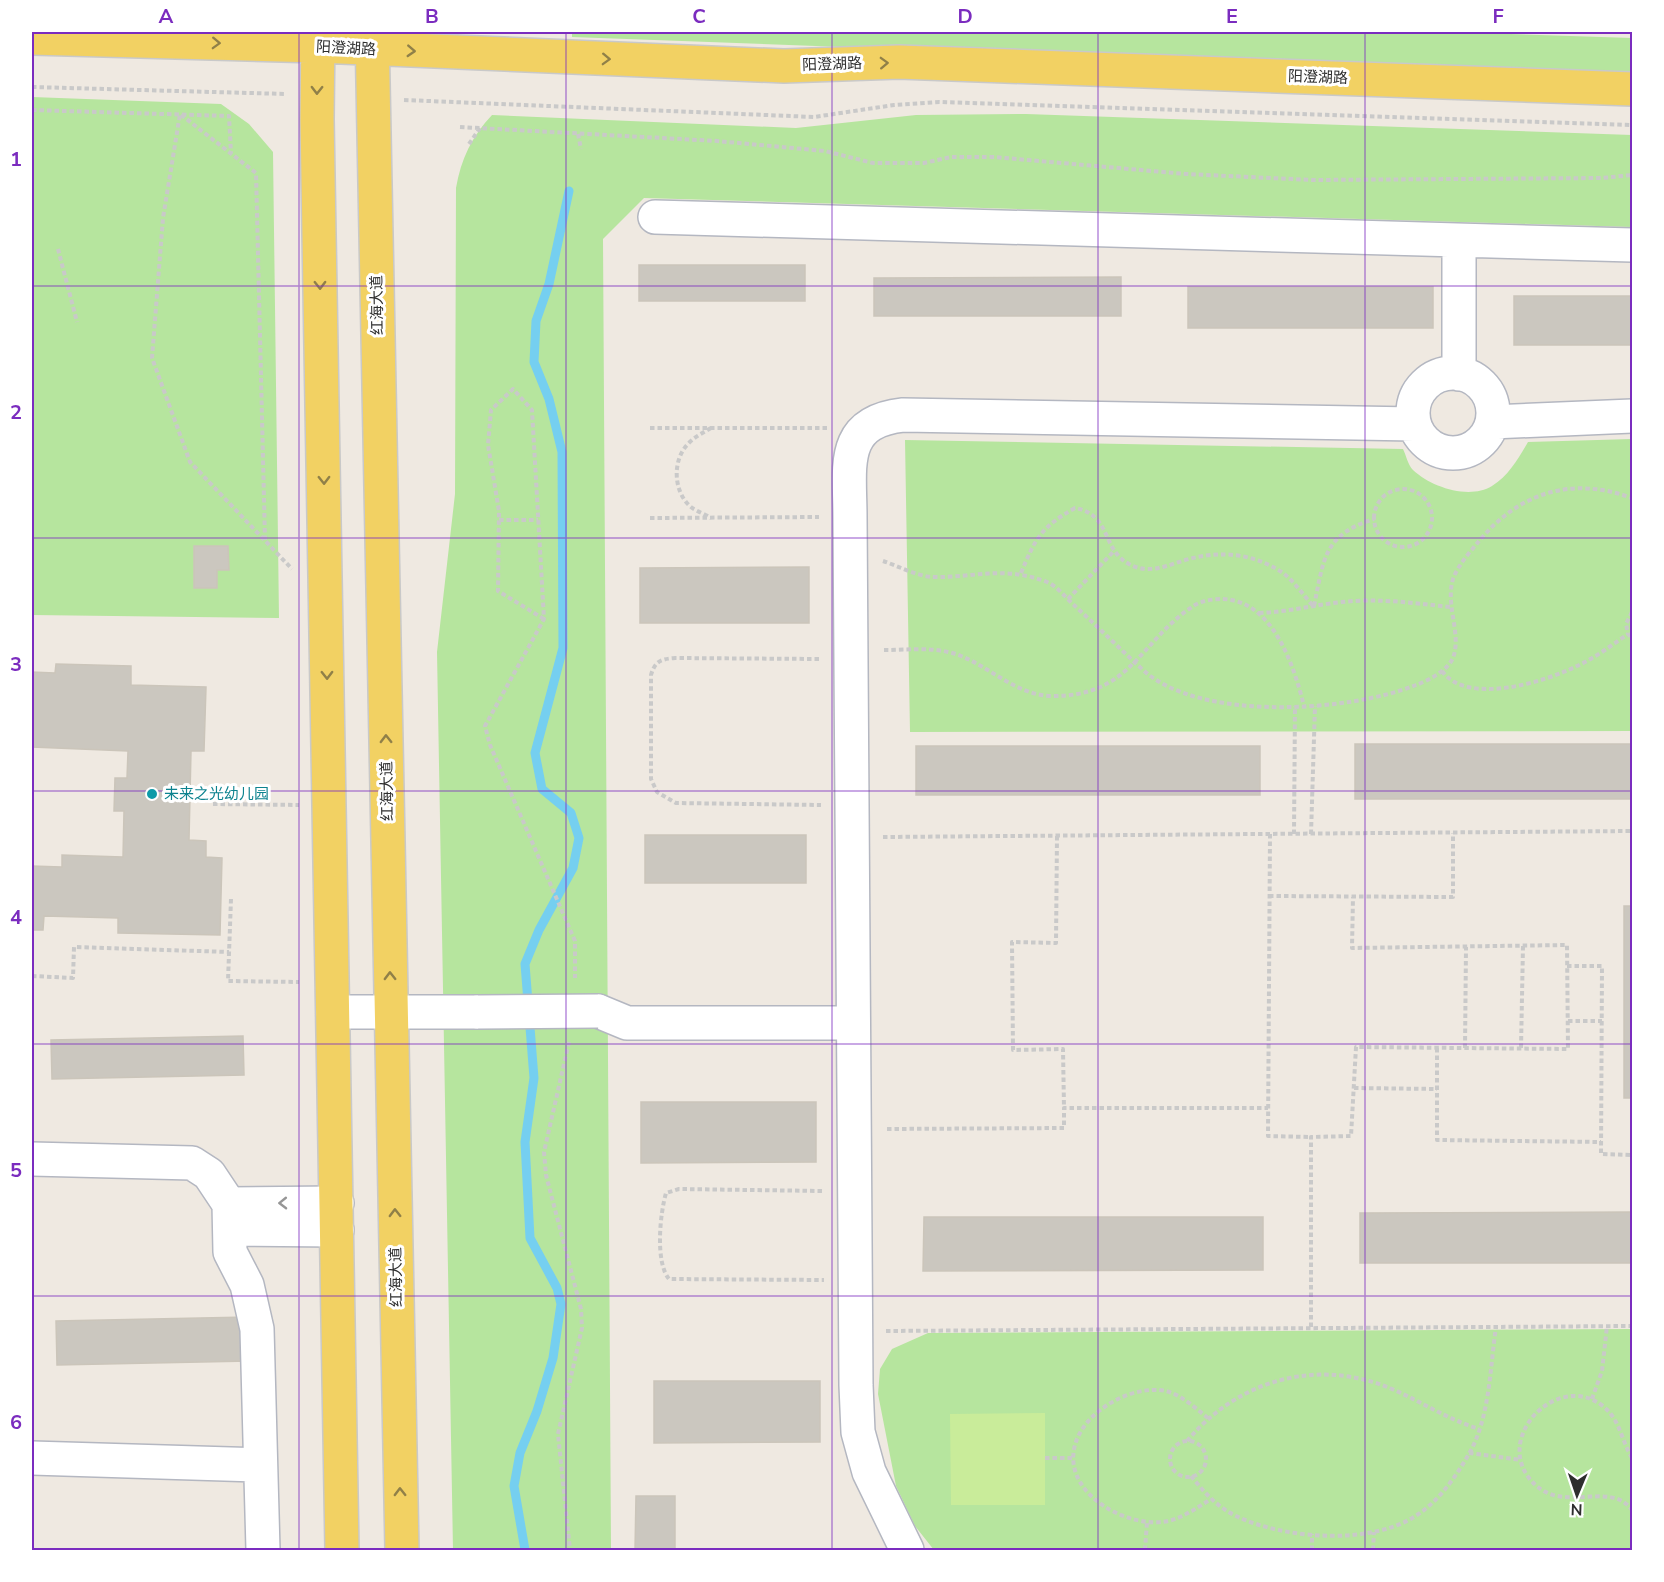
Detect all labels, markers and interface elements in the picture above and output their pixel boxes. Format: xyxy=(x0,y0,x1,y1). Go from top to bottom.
text: A xyxy=(159,3,174,30)
text: B xyxy=(425,3,439,30)
text: C xyxy=(692,3,706,30)
text: D xyxy=(957,3,973,30)
text: E xyxy=(1226,3,1238,30)
text: F xyxy=(1492,3,1504,30)
one-way arrow xyxy=(211,36,220,49)
street label: 阳澄湖路 xyxy=(316,36,376,60)
one-way arrow xyxy=(406,45,415,58)
one-way arrow xyxy=(601,53,610,65)
street label: 阳澄湖路 xyxy=(802,53,862,75)
one-way arrow xyxy=(880,56,889,69)
street label: 阳澄湖路 xyxy=(1288,66,1348,88)
one-way arrow xyxy=(311,85,323,94)
text: 1 xyxy=(10,146,22,173)
street label: 红海大道 xyxy=(366,275,388,335)
one-way arrow xyxy=(314,280,326,289)
text: 2 xyxy=(10,399,22,426)
one-way arrow xyxy=(317,475,330,484)
text: 3 xyxy=(10,651,22,678)
one-way arrow xyxy=(321,670,333,679)
one-way arrow xyxy=(379,735,392,744)
street label: 红海大道 xyxy=(376,761,398,821)
place label: 未来之光幼儿园 xyxy=(164,784,269,804)
marker: 未来之光幼儿园 xyxy=(145,787,159,801)
text: 4 xyxy=(10,904,22,931)
one-way arrow xyxy=(384,972,397,981)
text: 5 xyxy=(10,1157,22,1184)
one-way arrow xyxy=(279,1197,288,1209)
one-way arrow xyxy=(389,1209,401,1218)
street label: 红海大道 xyxy=(385,1247,407,1307)
text: 6 xyxy=(10,1409,22,1436)
north arrow xyxy=(1547,1465,1607,1525)
one-way arrow xyxy=(394,1488,407,1497)
text: N xyxy=(1570,1498,1583,1520)

